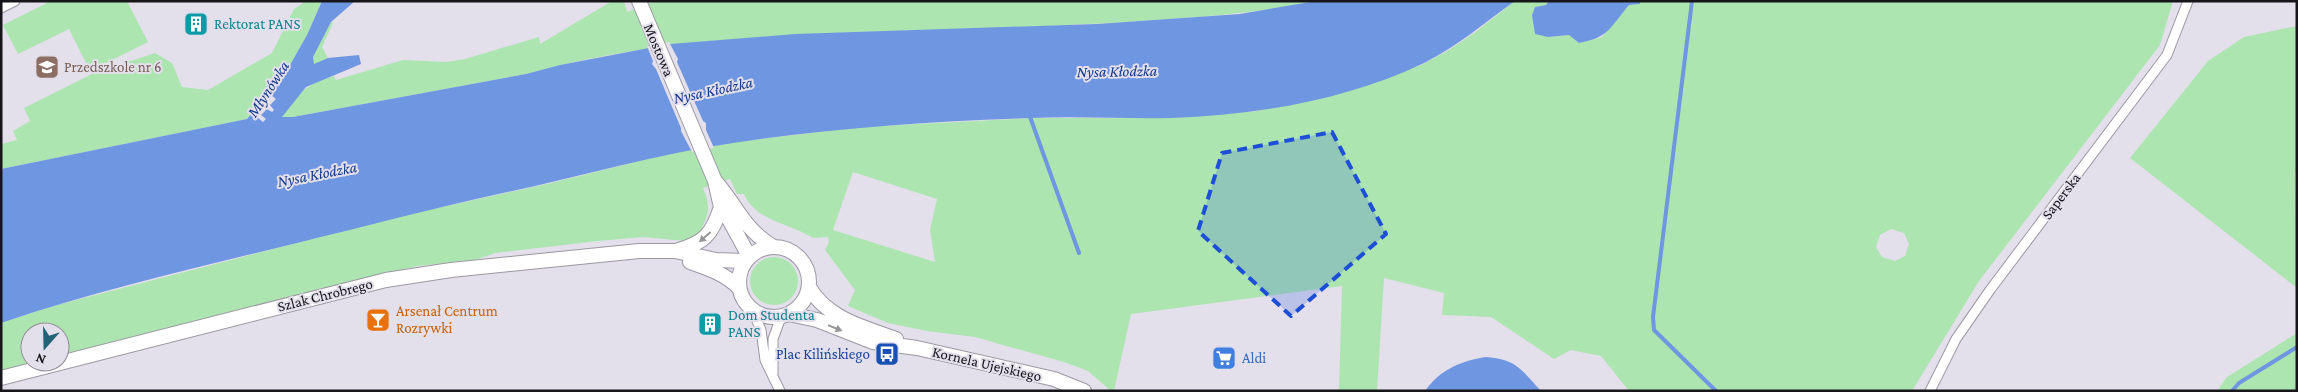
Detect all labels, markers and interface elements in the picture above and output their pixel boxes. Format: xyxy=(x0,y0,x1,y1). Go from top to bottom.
building icon: Rektorat PANS xyxy=(183,11,209,37)
place label: Rektorat PANS xyxy=(214,16,300,32)
street label: Mostowa xyxy=(641,21,677,79)
school or university icon: Przedszkole nr 6 xyxy=(34,54,60,80)
water label: Młynówka xyxy=(243,57,293,122)
place label: Przedszkole nr 6 xyxy=(64,59,162,75)
water label: Nysa Kłodzka xyxy=(1077,62,1158,81)
water label: Nysa Kłodzka xyxy=(672,73,755,108)
water label: Nysa Kłodzka xyxy=(276,158,359,191)
street label: Saperska xyxy=(2038,170,2084,223)
one-way arrow xyxy=(699,231,712,242)
street label: Szlak Chrobrego xyxy=(276,275,374,316)
place label: Arsenał Centrum Rozrywki xyxy=(396,303,498,337)
bar icon: Arsenał Centrum Rozrywki xyxy=(365,307,391,333)
place label: Dom Studenta PANS xyxy=(728,307,815,340)
building icon: Dom Studenta PANS xyxy=(697,311,723,337)
north arrow xyxy=(20,322,70,372)
one-way arrow xyxy=(828,324,843,332)
bus stop icon: Plac Kilińskiego xyxy=(874,341,900,367)
street label: Kornela Ujejskiego xyxy=(931,344,1043,385)
supermarket icon: Aldi xyxy=(1211,345,1237,371)
place label: Plac Kilińskiego xyxy=(776,346,870,363)
text: N xyxy=(33,350,48,368)
place label: Aldi xyxy=(1242,350,1266,366)

